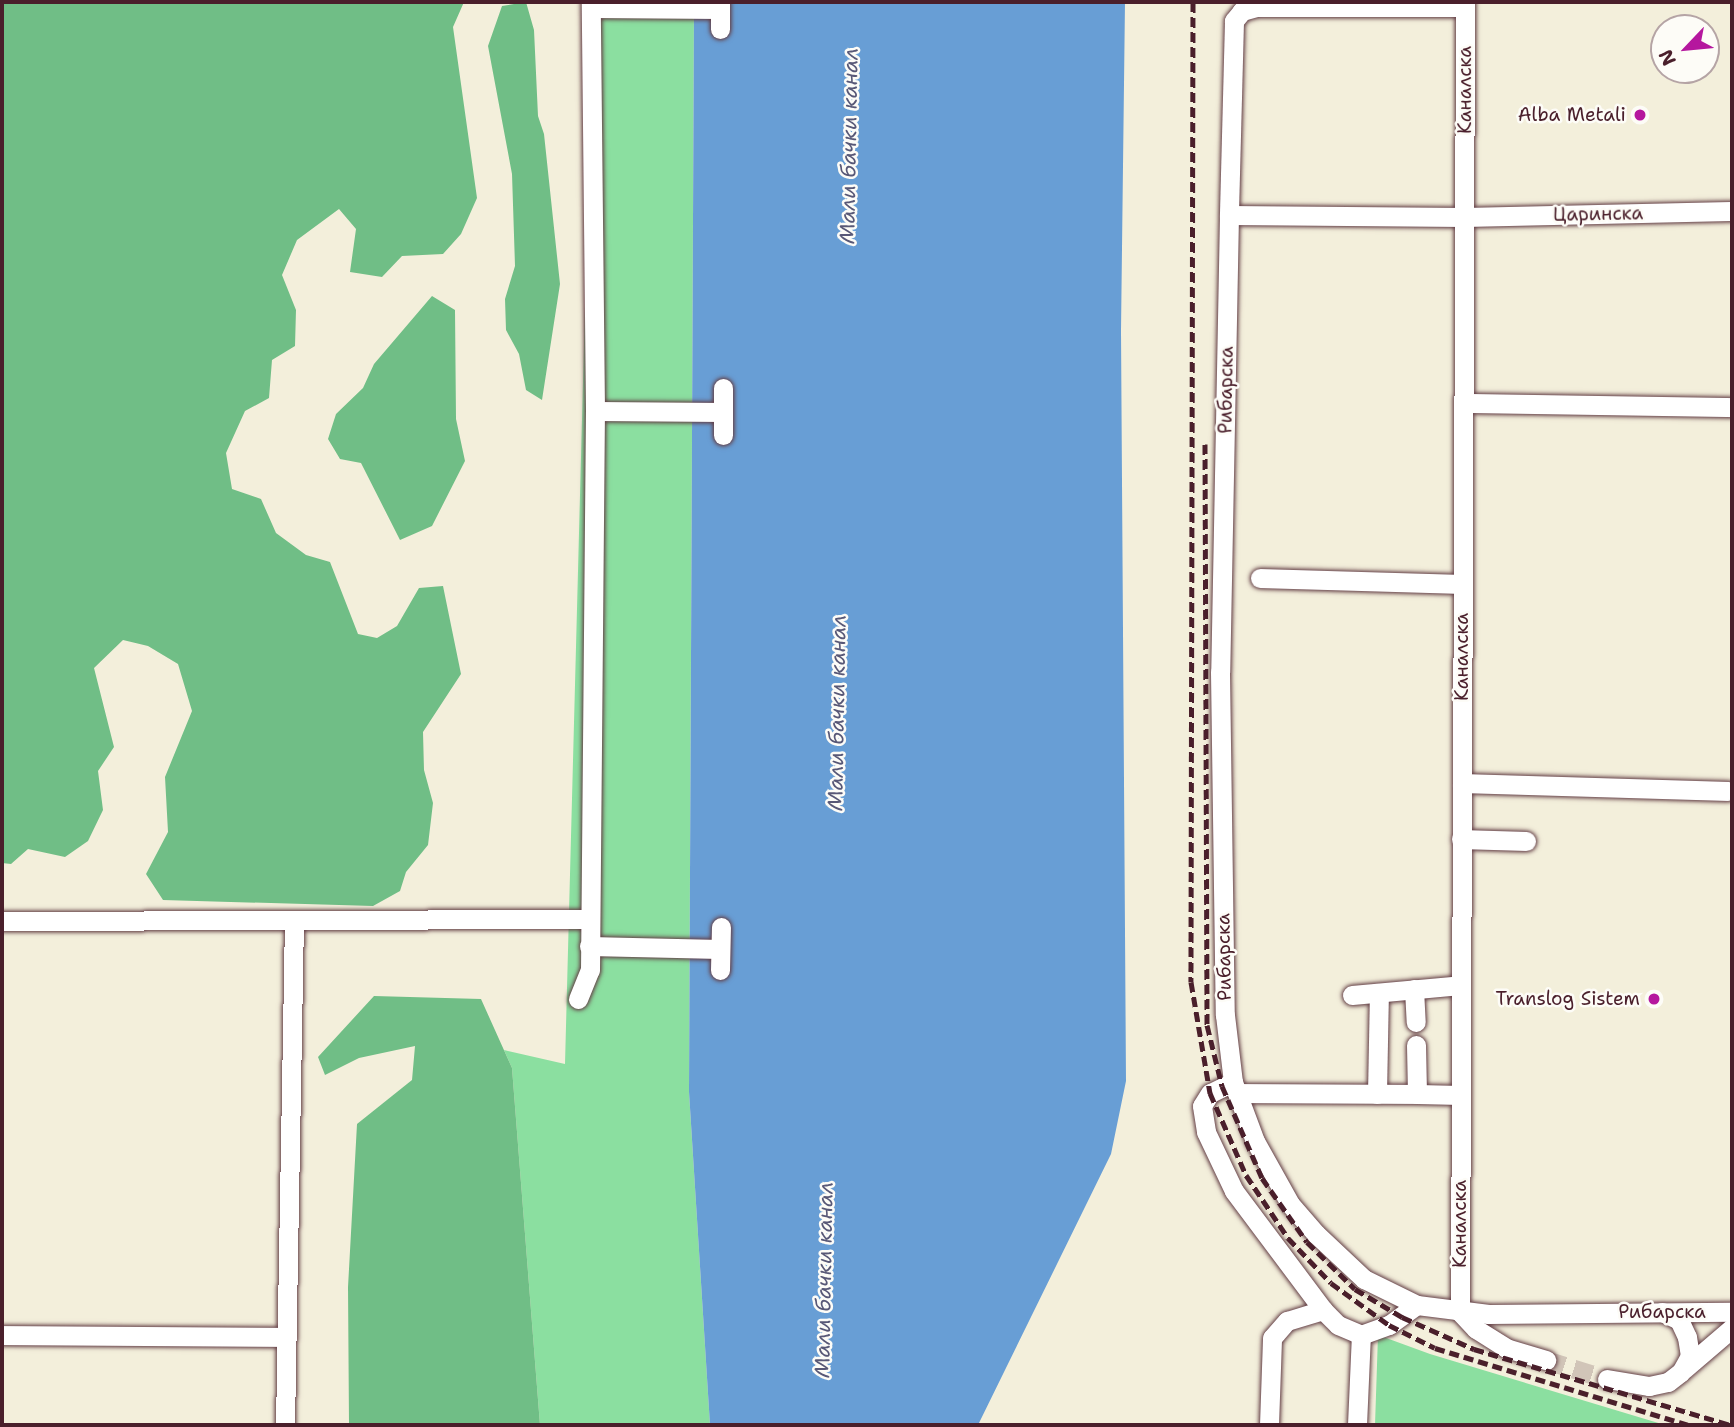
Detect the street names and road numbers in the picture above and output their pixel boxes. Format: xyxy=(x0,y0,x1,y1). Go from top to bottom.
street label: Каналска xyxy=(1454,46,1476,134)
street label: Царинска xyxy=(1553,202,1643,226)
street label: Рибарска xyxy=(1214,346,1238,434)
street label: Каналска xyxy=(1451,613,1473,701)
street label: Рибарска xyxy=(1212,913,1236,1001)
street label: Каналска xyxy=(1449,1180,1471,1268)
street label: Рибарска xyxy=(1618,1301,1706,1323)

